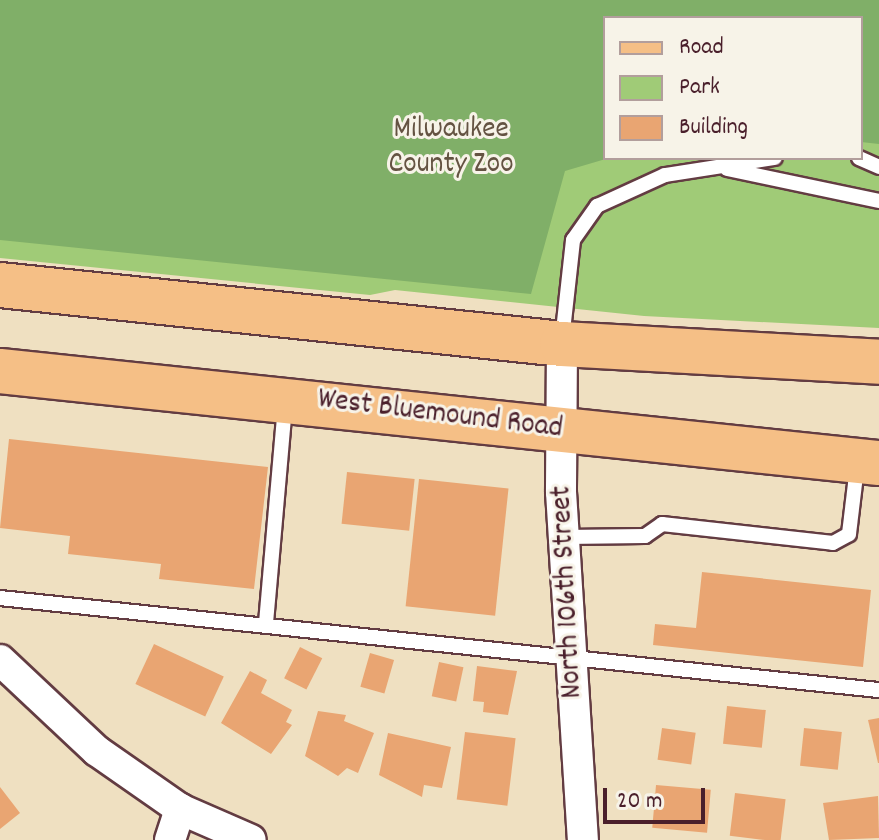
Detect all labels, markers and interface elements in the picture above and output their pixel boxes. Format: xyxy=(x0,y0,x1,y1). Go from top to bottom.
legend xyxy=(603,16,863,160)
text: Road xyxy=(679,31,724,65)
text: Park xyxy=(679,71,720,105)
text: Building xyxy=(679,111,748,145)
park label: Milwaukee County Zoo xyxy=(389,113,513,184)
street label: West Bluemound Road xyxy=(316,383,564,449)
street label: North 106th Street xyxy=(545,485,593,699)
scale bar xyxy=(607,772,709,822)
text: 20 m xyxy=(617,785,663,819)

